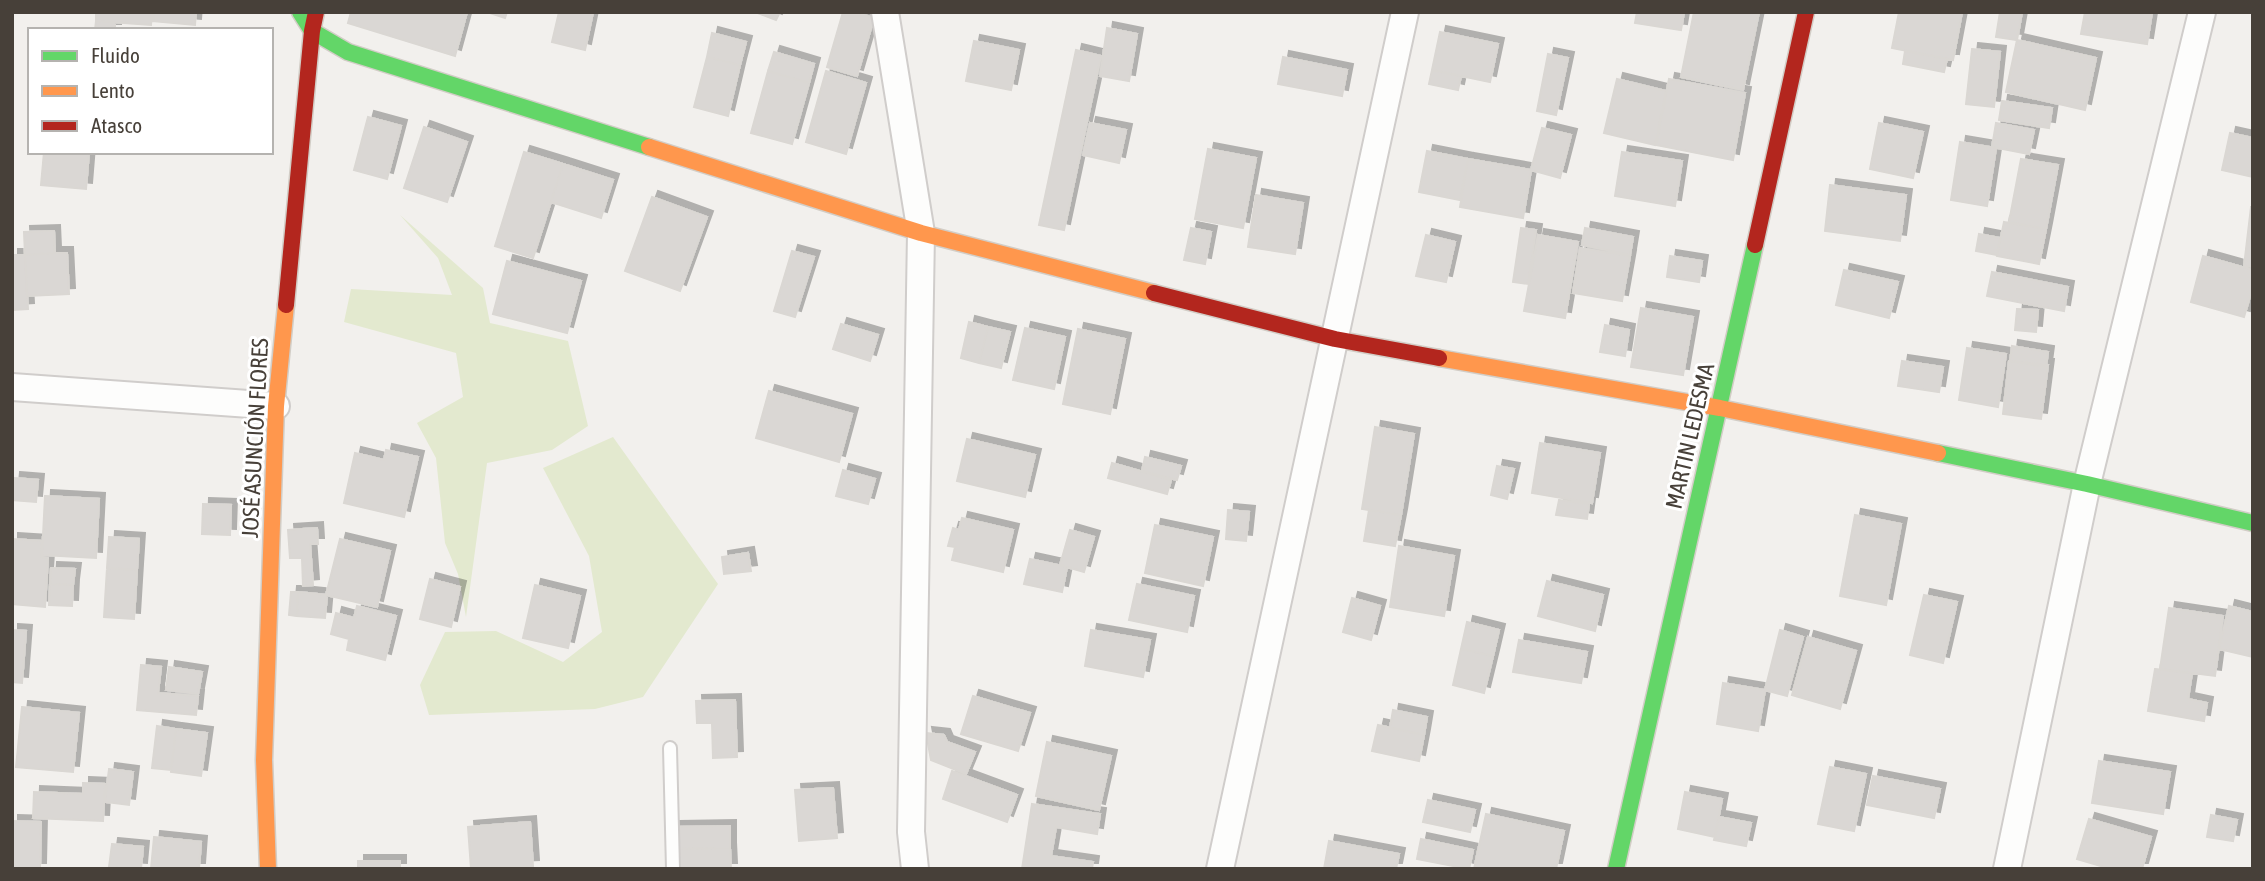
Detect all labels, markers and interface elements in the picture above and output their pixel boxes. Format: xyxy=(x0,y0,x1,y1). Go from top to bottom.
legend xyxy=(28,28,273,154)
text: Fluido xyxy=(91,43,140,67)
text: Lento xyxy=(91,78,135,102)
text: Atasco xyxy=(91,113,142,137)
street label: JOSÉ ASUNCIÓN FLORES xyxy=(237,337,273,539)
street label: MARTIN LEDESMA xyxy=(1661,360,1720,511)

